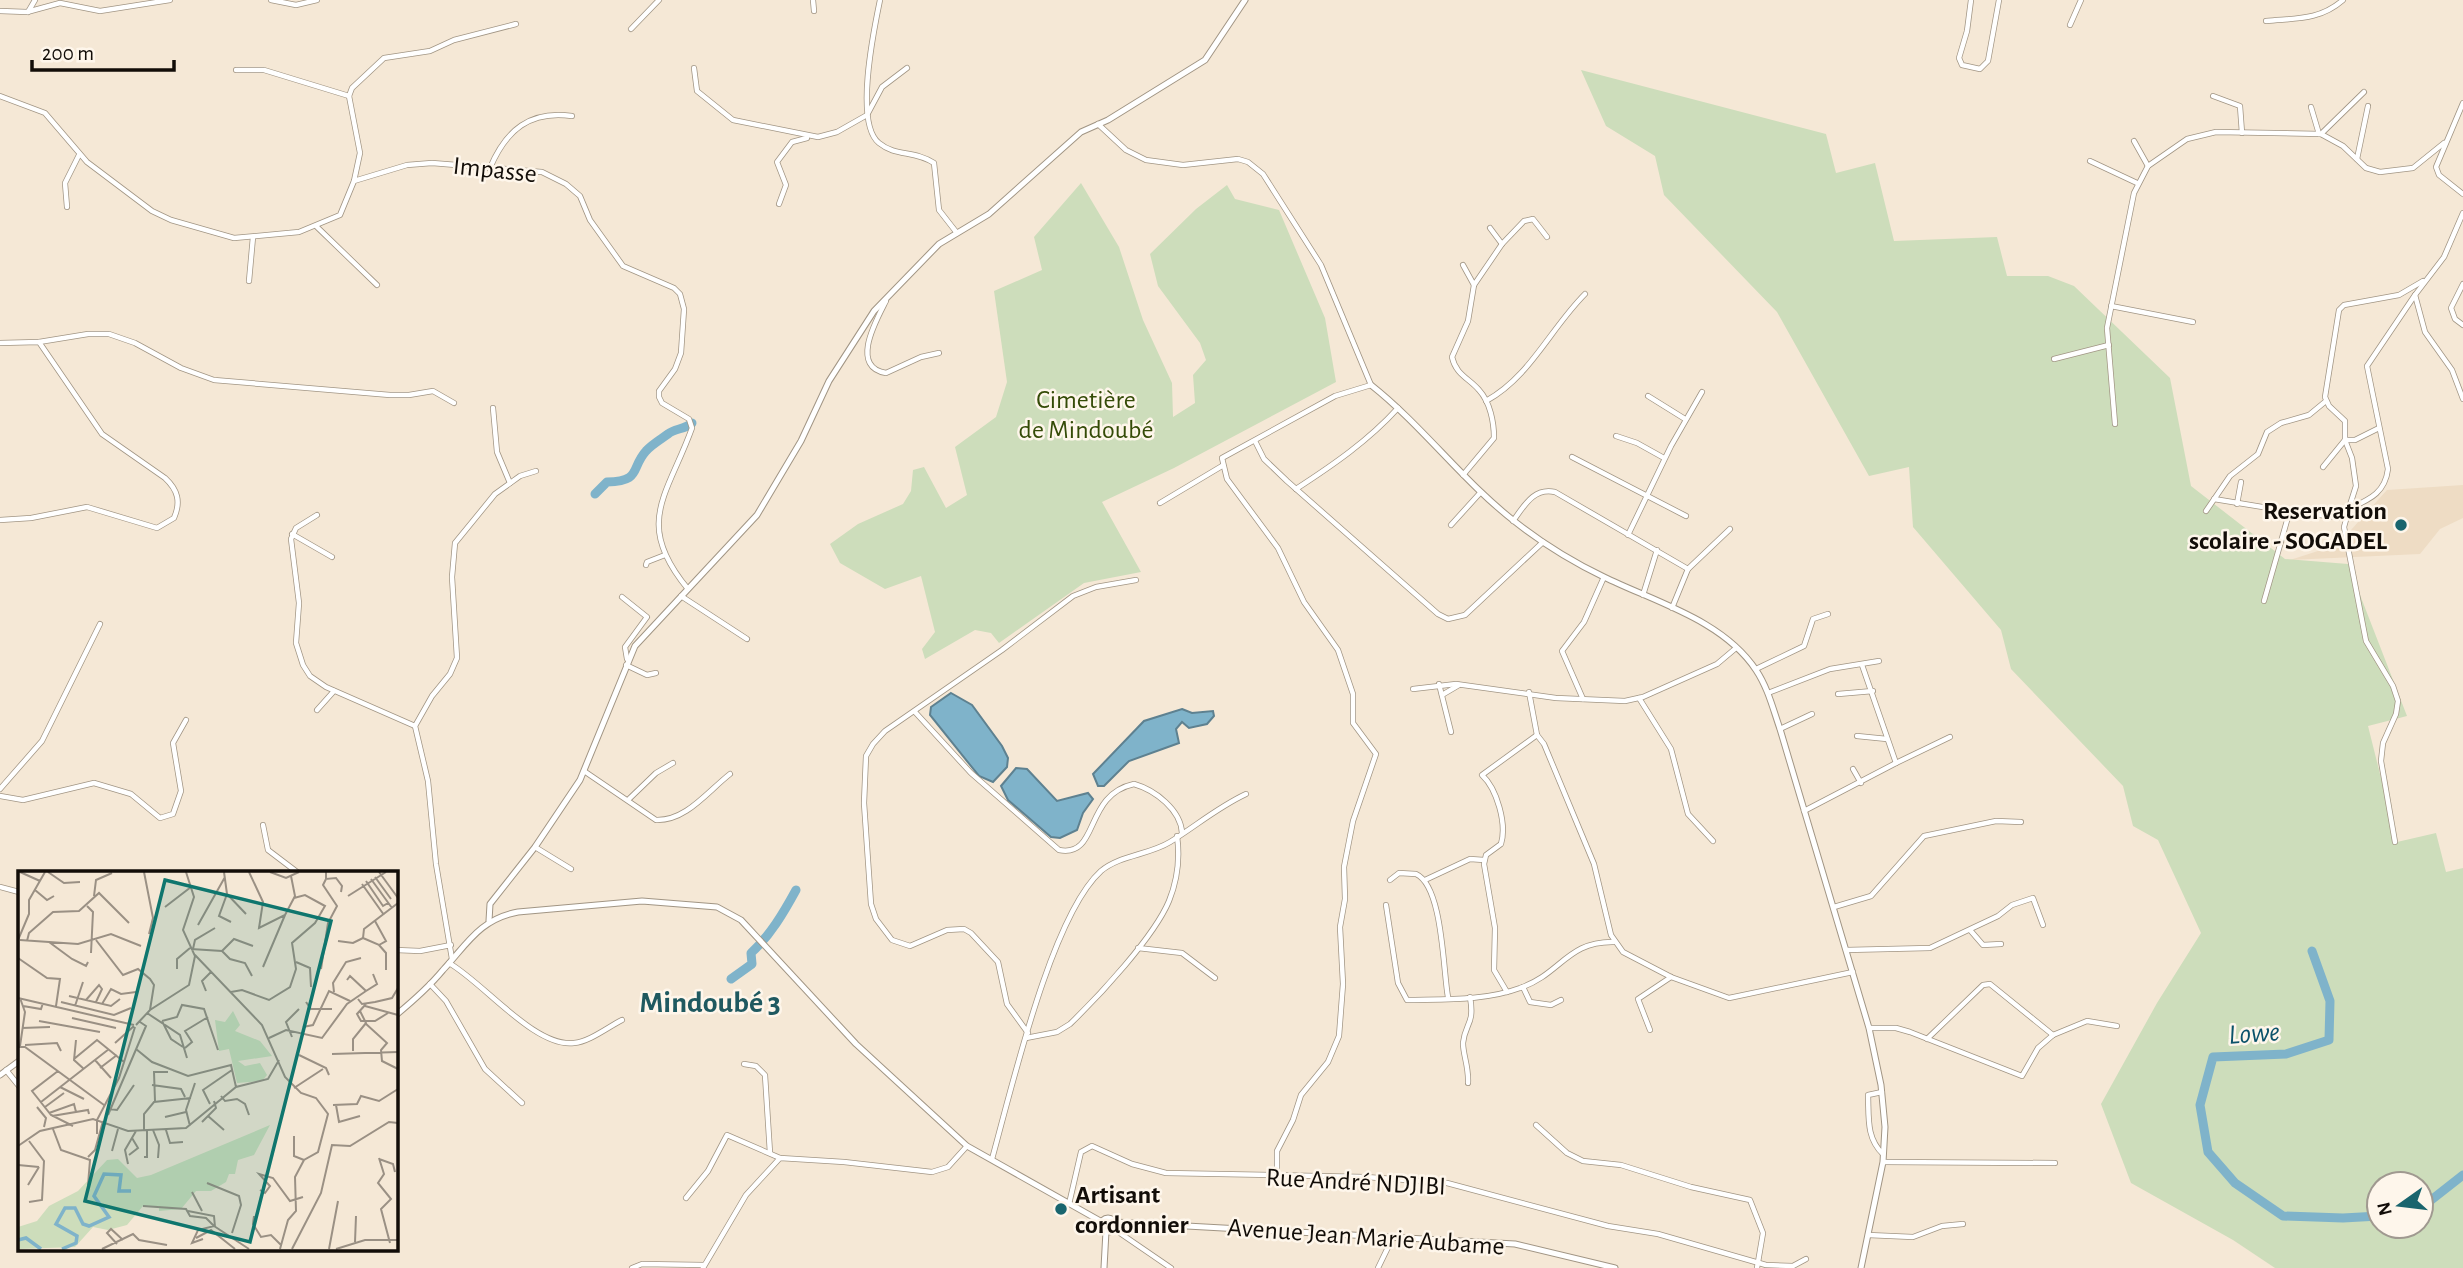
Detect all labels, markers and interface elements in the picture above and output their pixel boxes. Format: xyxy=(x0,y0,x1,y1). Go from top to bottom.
scale bar xyxy=(32,28,173,72)
text: 200 m xyxy=(42,43,94,64)
street label: Impasse xyxy=(452,153,538,187)
park label: Cimetière de Mindoubé xyxy=(1019,387,1153,443)
place label: Reservation scolaire - SOGADEL xyxy=(2189,498,2388,554)
marker: Reservation scolaire - SOGADEL xyxy=(2393,517,2409,533)
inset map xyxy=(18,871,397,1250)
district label: Mindoubé 3 xyxy=(639,988,781,1018)
water label: Lowe xyxy=(2228,1018,2281,1050)
street label: Rue André NDJIBI xyxy=(1265,1164,1447,1200)
north arrow xyxy=(2365,1170,2435,1240)
place label: Artisant cordonnier xyxy=(1075,1182,1189,1238)
text: N xyxy=(2374,1200,2396,1217)
marker: Artisant cordonnier xyxy=(1053,1201,1069,1217)
street label: Avenue Jean Marie Aubame xyxy=(1227,1214,1505,1260)

